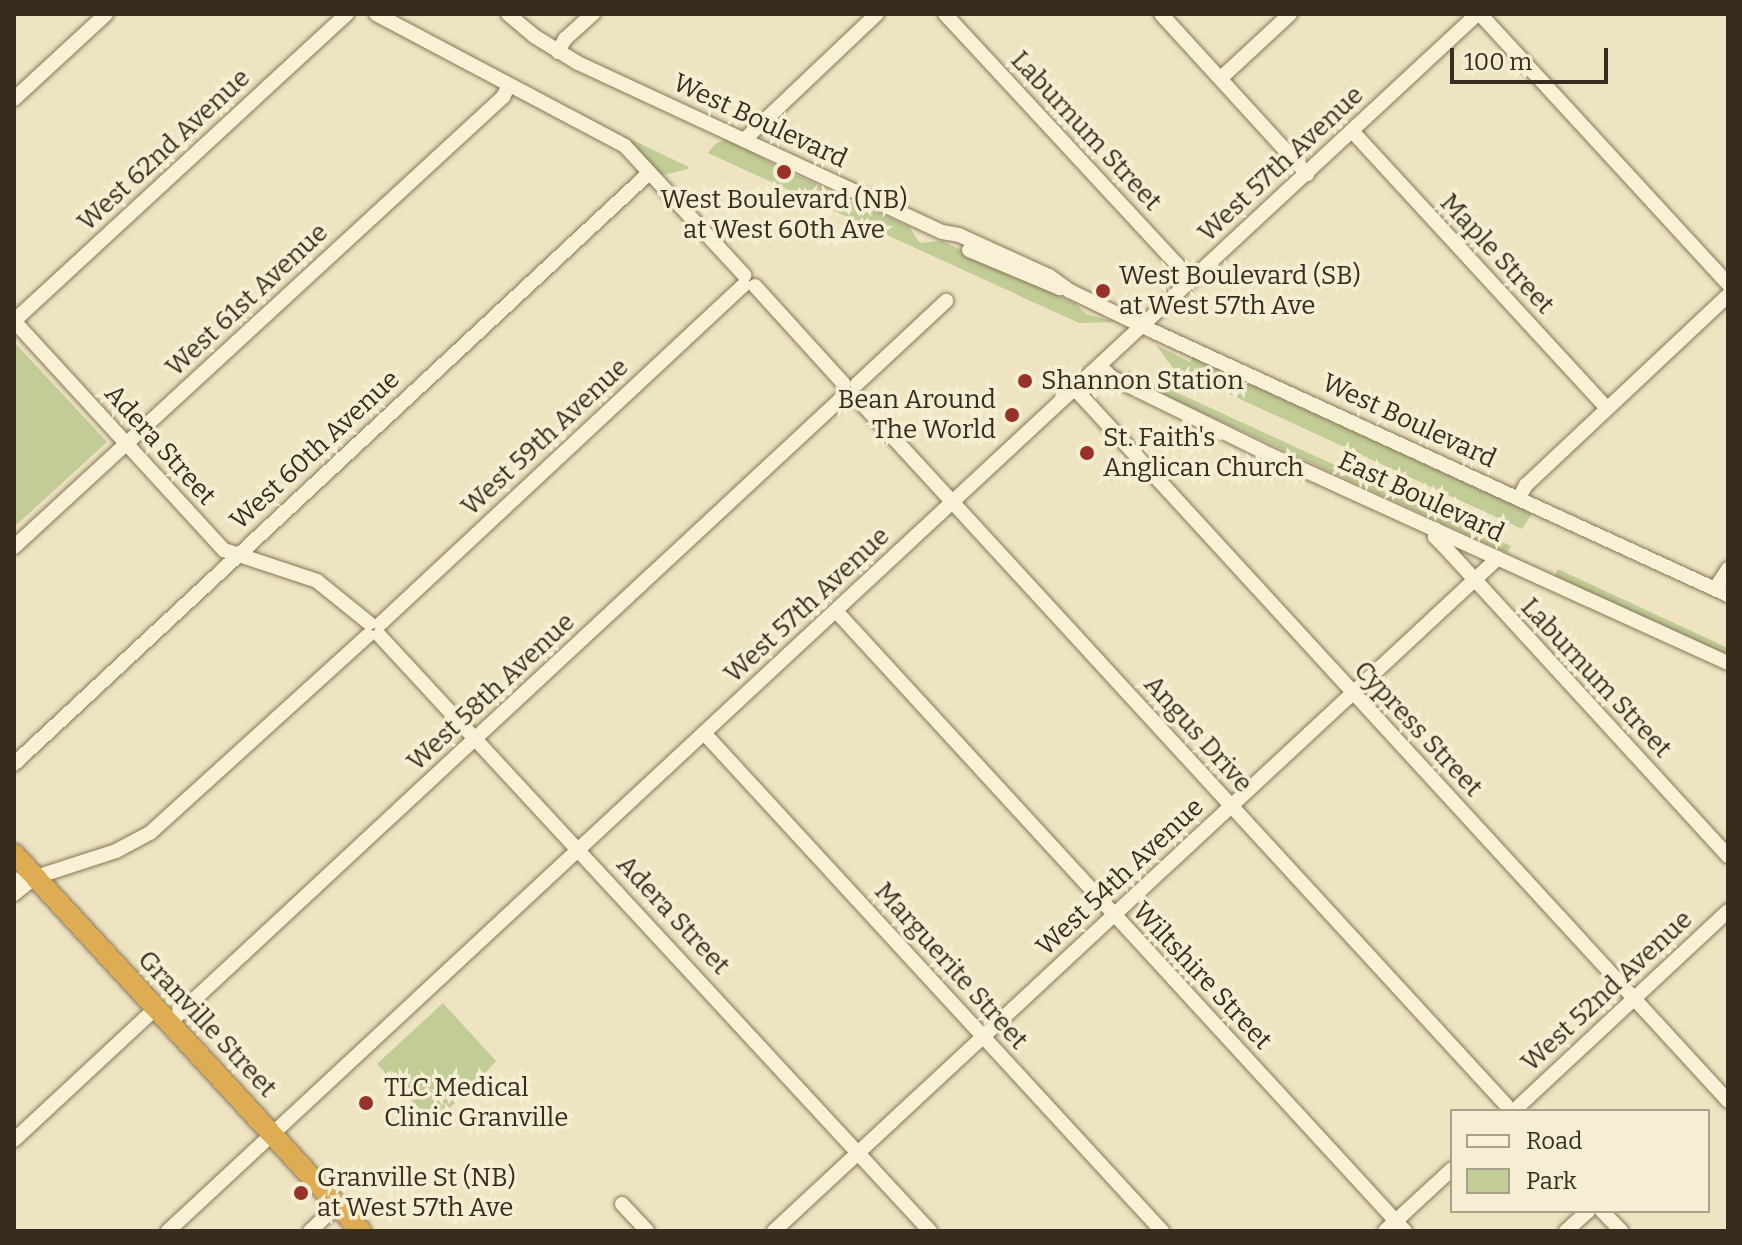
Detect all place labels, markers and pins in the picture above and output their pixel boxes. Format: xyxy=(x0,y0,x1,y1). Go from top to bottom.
marker: West Boulevard (NB) at West 60th Ave xyxy=(775,163,793,181)
place label: West Boulevard (NB) at West 60th Ave xyxy=(660,184,908,246)
place label: West Boulevard (SB) at West 57th Ave xyxy=(1119,260,1361,322)
marker: West Boulevard (SB) at West 57th Ave xyxy=(1094,282,1112,300)
place label: Shannon Station xyxy=(1041,365,1244,397)
marker: Shannon Station xyxy=(1016,372,1034,390)
place label: Bean Around The World xyxy=(838,384,996,446)
marker: Bean Around The World xyxy=(1003,406,1021,424)
place label: St. Faith's Anglican Church xyxy=(1103,422,1304,484)
marker: St. Faith's Anglican Church xyxy=(1078,444,1096,462)
place label: TLC Medical Clinic Granville xyxy=(384,1072,568,1134)
marker: TLC Medical Clinic Granville xyxy=(355,1092,377,1114)
place label: Granville St (NB) at West 57th Ave xyxy=(317,1162,516,1224)
marker: Granville St (NB) at West 57th Ave xyxy=(292,1184,310,1202)

